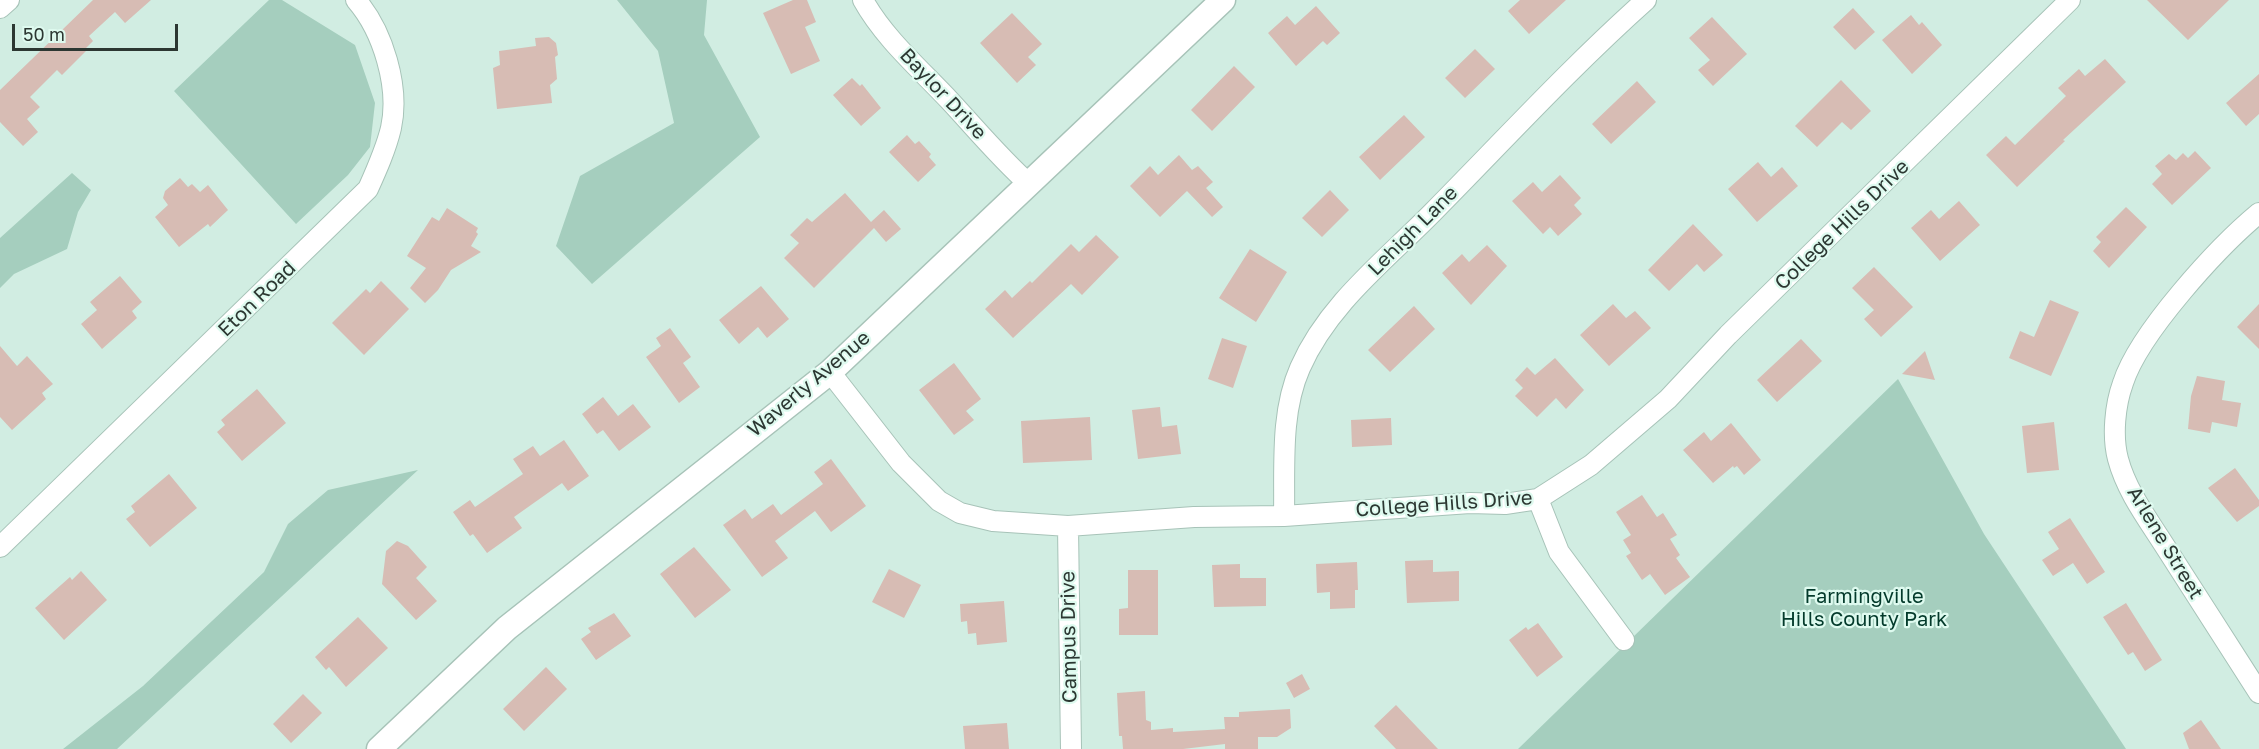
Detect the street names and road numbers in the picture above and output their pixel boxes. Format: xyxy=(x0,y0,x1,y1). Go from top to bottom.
street label: Baylor Drive xyxy=(895,43,991,145)
street label: College Hills Drive xyxy=(1770,155,1914,295)
street label: Lehigh Lane xyxy=(1363,181,1463,281)
street label: Eton Road xyxy=(213,256,301,342)
street label: Waverly Avenue xyxy=(743,326,875,442)
street label: Arlene Street xyxy=(2122,482,2208,604)
street label: College Hills Drive xyxy=(1355,486,1533,522)
street label: Campus Drive xyxy=(1056,571,1082,703)

